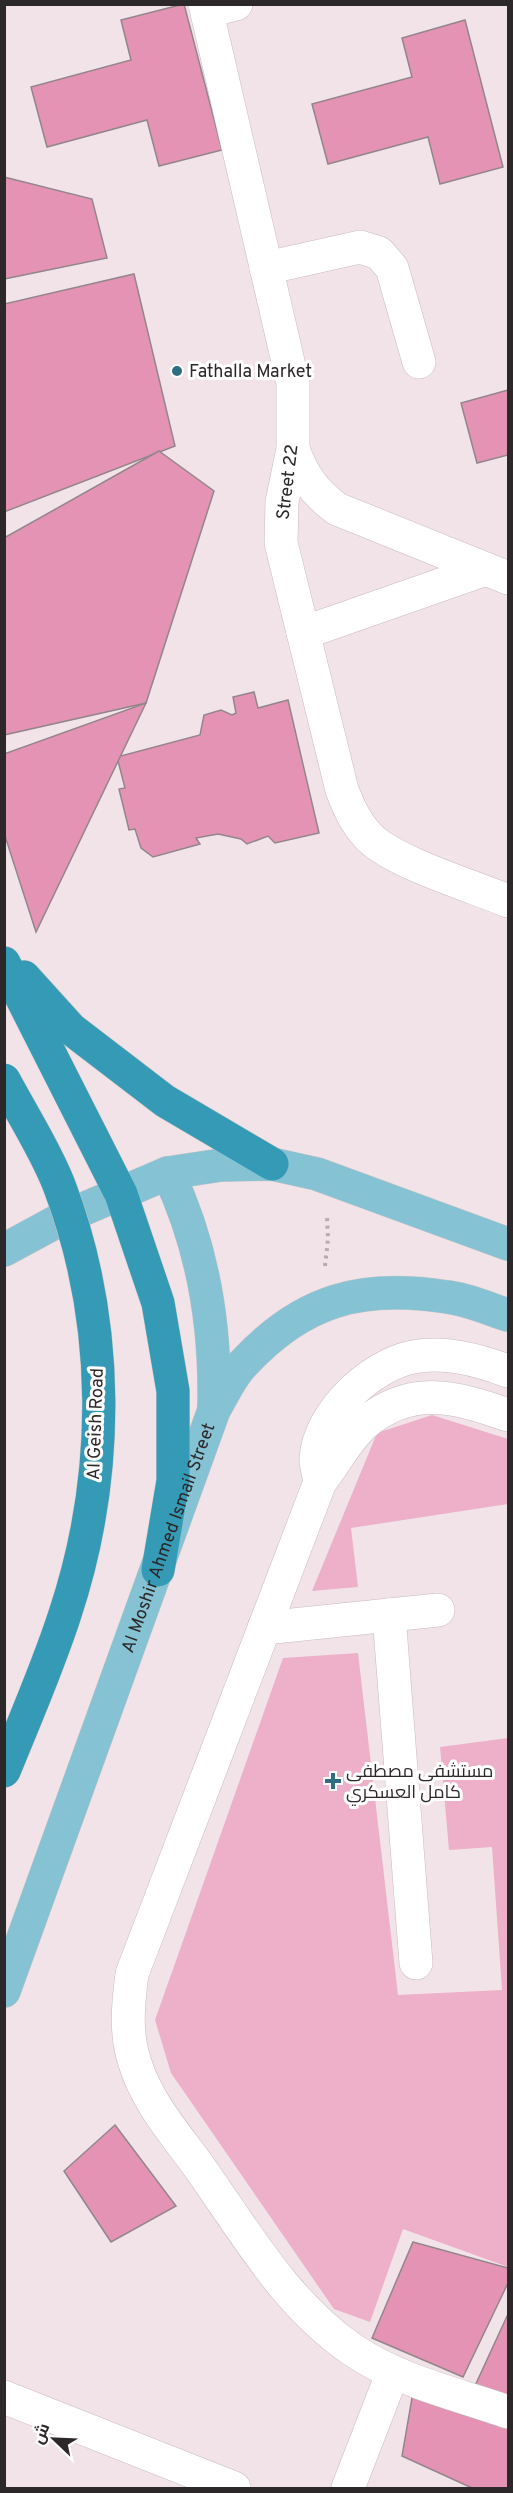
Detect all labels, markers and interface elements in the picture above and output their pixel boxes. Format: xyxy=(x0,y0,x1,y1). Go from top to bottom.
place label: Fathalla Market xyxy=(189,361,312,384)
marker: Fathalla Market xyxy=(170,364,184,378)
street label: Street 22 xyxy=(272,443,305,521)
street label: Al Geish Road xyxy=(83,1368,110,1481)
street label: Al Moshir Ahmed Ismail Street xyxy=(117,1420,221,1656)
place label: مستشفى مصطفى كامل العسكري xyxy=(346,1761,493,1806)
marker: مستشفى مصطفى كامل العسكري xyxy=(324,1772,342,1790)
north arrow xyxy=(24,2409,84,2469)
text: ش xyxy=(29,2421,55,2447)

